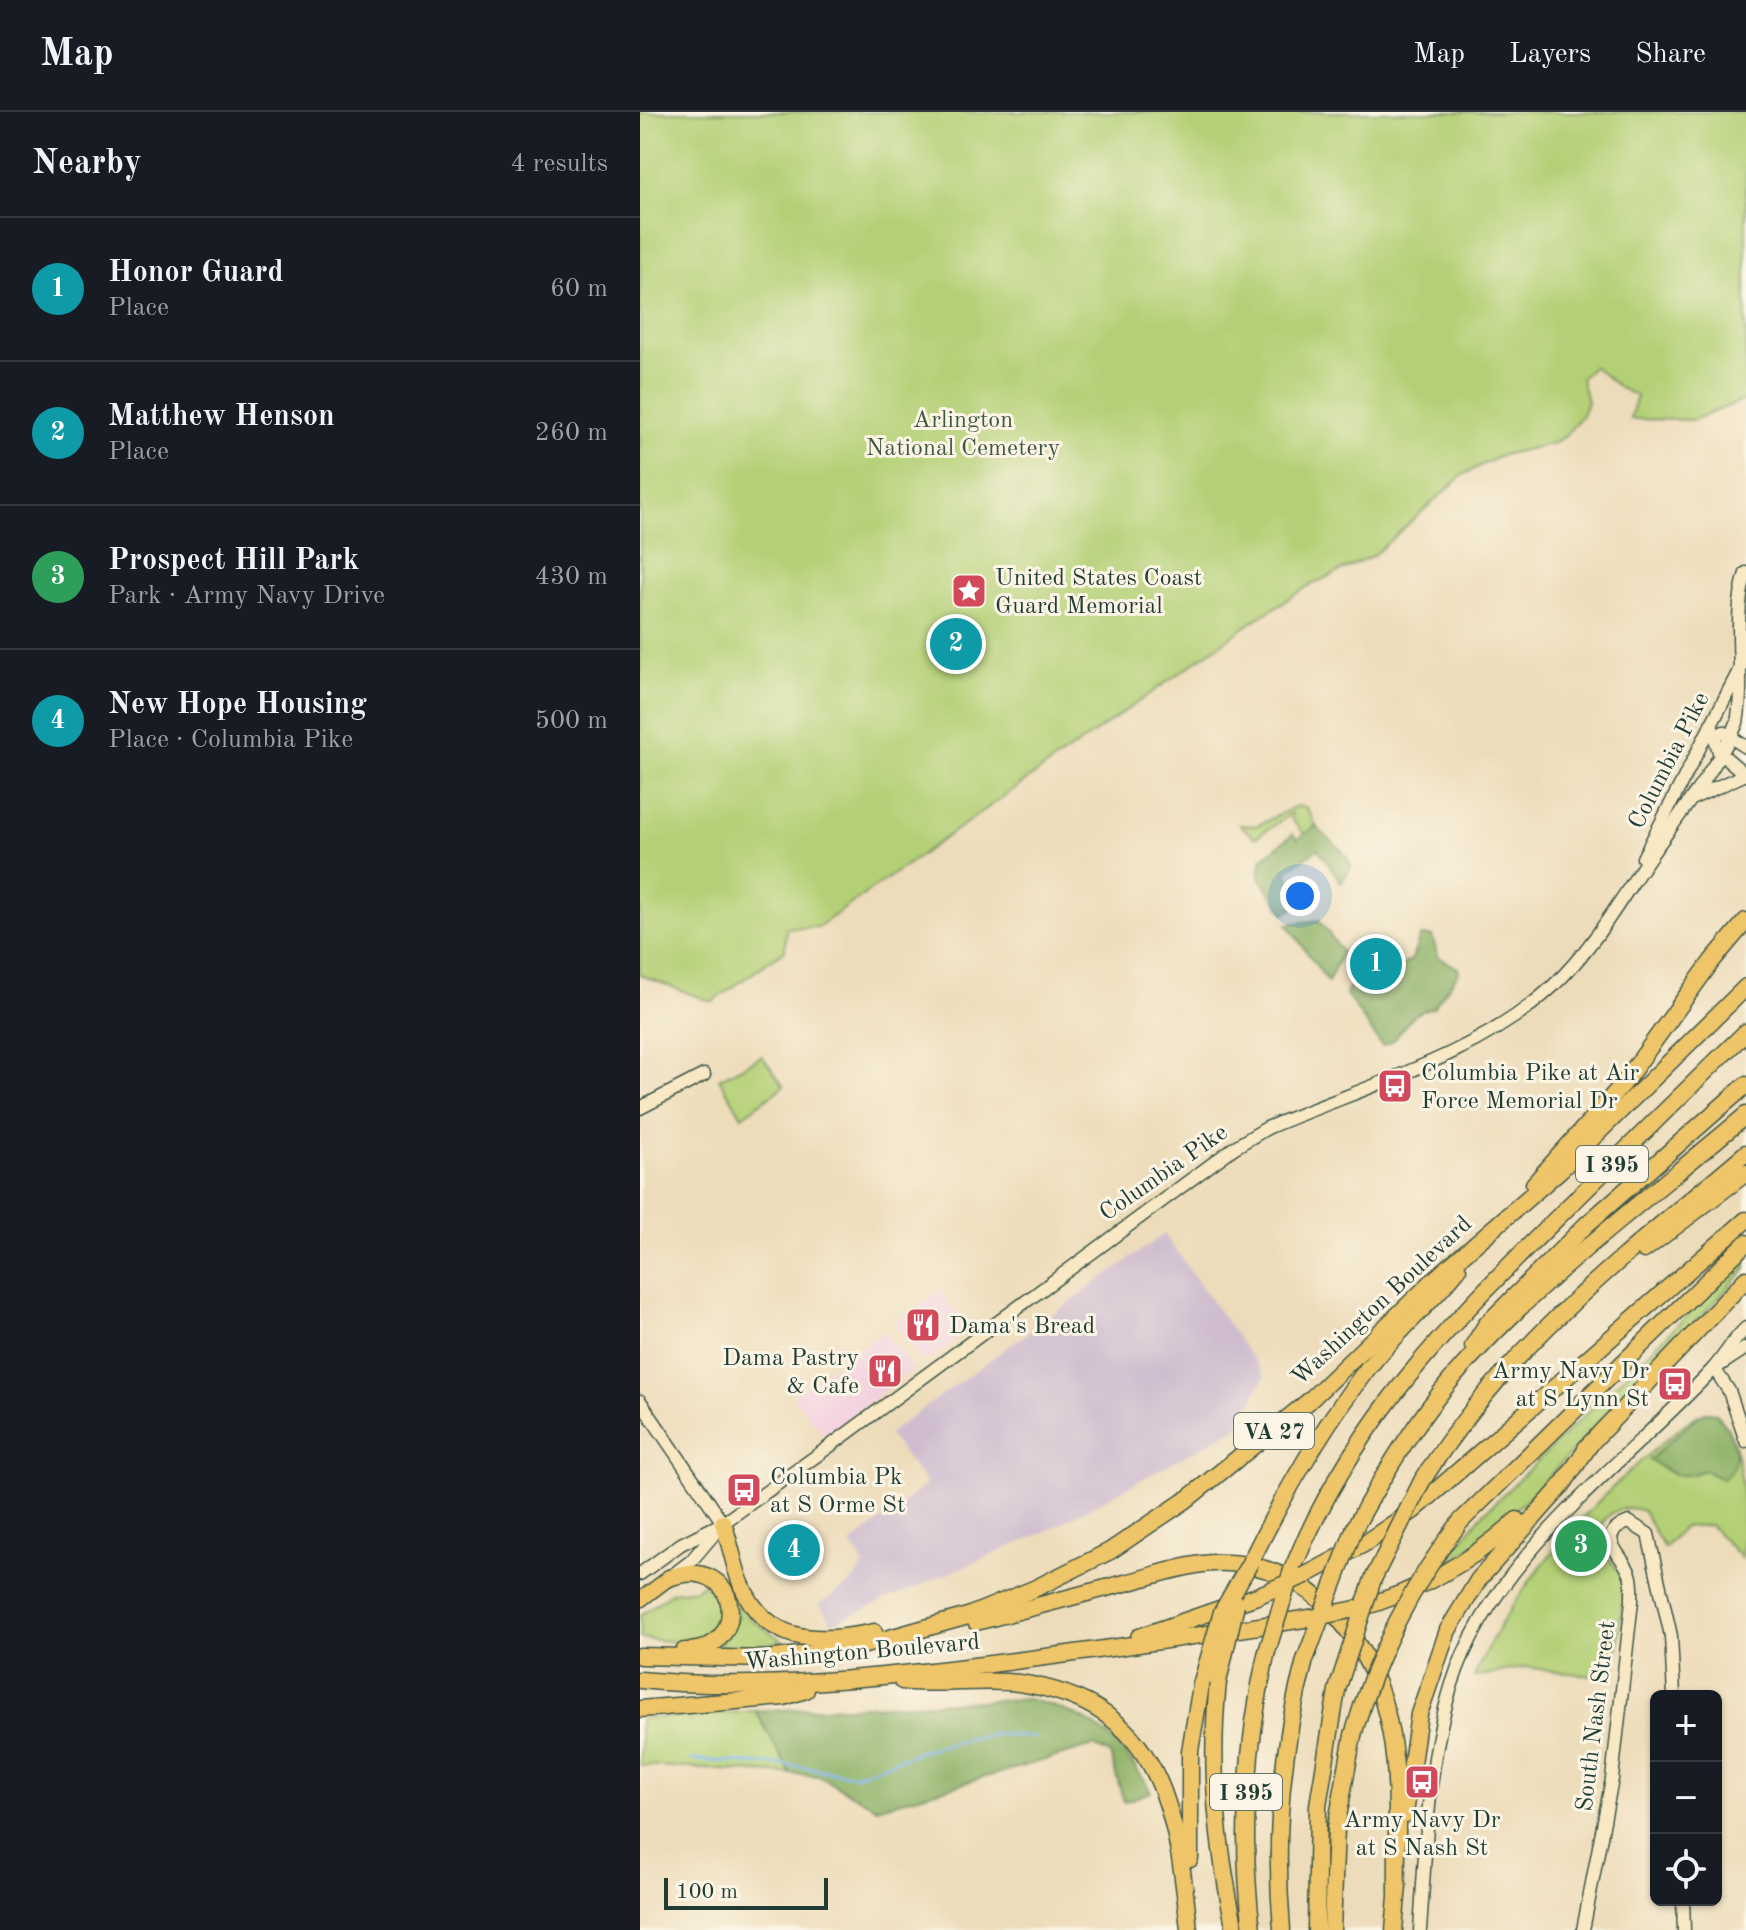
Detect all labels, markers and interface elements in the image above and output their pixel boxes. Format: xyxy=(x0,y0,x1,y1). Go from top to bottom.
text: Map xyxy=(40,36,114,74)
text: Map xyxy=(1413,41,1465,69)
text: Layers xyxy=(1509,41,1591,69)
text: Share xyxy=(1635,41,1706,69)
text: Nearby xyxy=(32,147,142,181)
text: 4 results xyxy=(510,151,608,177)
text: Honor Guard xyxy=(108,258,284,288)
text: 1 xyxy=(50,276,66,302)
text: 60 m xyxy=(550,276,608,302)
text: Place xyxy=(108,295,169,321)
text: Matthew Henson xyxy=(108,402,335,432)
park label: Arlington National Cemetery xyxy=(866,409,1060,461)
text: 2 xyxy=(50,420,66,446)
text: 260 m xyxy=(535,420,608,446)
text: Place xyxy=(108,439,169,465)
text: Prospect Hill Park xyxy=(108,546,359,576)
text: 3 xyxy=(50,564,66,590)
text: 430 m xyxy=(535,564,608,590)
place label: United States Coast Guard Memorial xyxy=(995,567,1202,619)
place icon: United States Coast Guard Memorial xyxy=(950,572,988,610)
text: Park · Army Navy Drive xyxy=(108,583,385,609)
pin: 2 xyxy=(930,614,982,674)
street label: Columbia Pike xyxy=(1625,689,1715,833)
text: New Hope Housing xyxy=(108,690,367,720)
text: 4 xyxy=(50,708,66,734)
text: 500 m xyxy=(535,708,608,734)
text: Place · Columbia Pike xyxy=(108,727,353,753)
your location xyxy=(1280,876,1320,916)
pin: 1 xyxy=(1350,934,1402,994)
place label: Columbia Pike at Air Force Memorial Dr xyxy=(1421,1062,1640,1114)
bus stop icon: Columbia Pike at Air Force Memorial Dr xyxy=(1376,1067,1414,1105)
street label: Columbia Pike xyxy=(1096,1121,1232,1226)
road number: I 395 xyxy=(1576,1146,1648,1182)
street label: Washington Boulevard xyxy=(1288,1212,1477,1391)
restaurant icon: Dama's Bread xyxy=(904,1306,942,1344)
place label: Dama's Bread xyxy=(949,1315,1095,1339)
place label: Dama Pastry & Cafe xyxy=(722,1347,859,1399)
restaurant icon: Dama Pastry & Cafe xyxy=(866,1352,904,1390)
place label: Army Navy Dr at S Lynn St xyxy=(1492,1360,1649,1412)
bus stop icon: Army Navy Dr at S Lynn St xyxy=(1656,1365,1694,1403)
road number: VA 27 xyxy=(1234,1413,1314,1449)
place label: Columbia Pk at S Orme St xyxy=(770,1466,905,1518)
bus stop icon: Columbia Pk at S Orme St xyxy=(725,1471,763,1509)
pin: 3 xyxy=(1555,1516,1607,1576)
pin: 4 xyxy=(768,1520,820,1580)
street label: South Nash Street xyxy=(1573,1620,1621,1813)
street label: Washington Boulevard xyxy=(743,1631,981,1675)
map controls xyxy=(1650,1690,1722,1906)
button: + xyxy=(1650,1690,1722,1762)
button: − xyxy=(1650,1762,1722,1834)
bus stop icon: Army Navy Dr at S Nash St xyxy=(1403,1763,1441,1801)
road number: I 395 xyxy=(1210,1774,1282,1810)
place label: Army Navy Dr at S Nash St xyxy=(1344,1809,1501,1861)
button: locate xyxy=(1650,1834,1722,1906)
scale bar xyxy=(664,1874,828,1910)
text: 100 m xyxy=(676,1881,738,1903)

